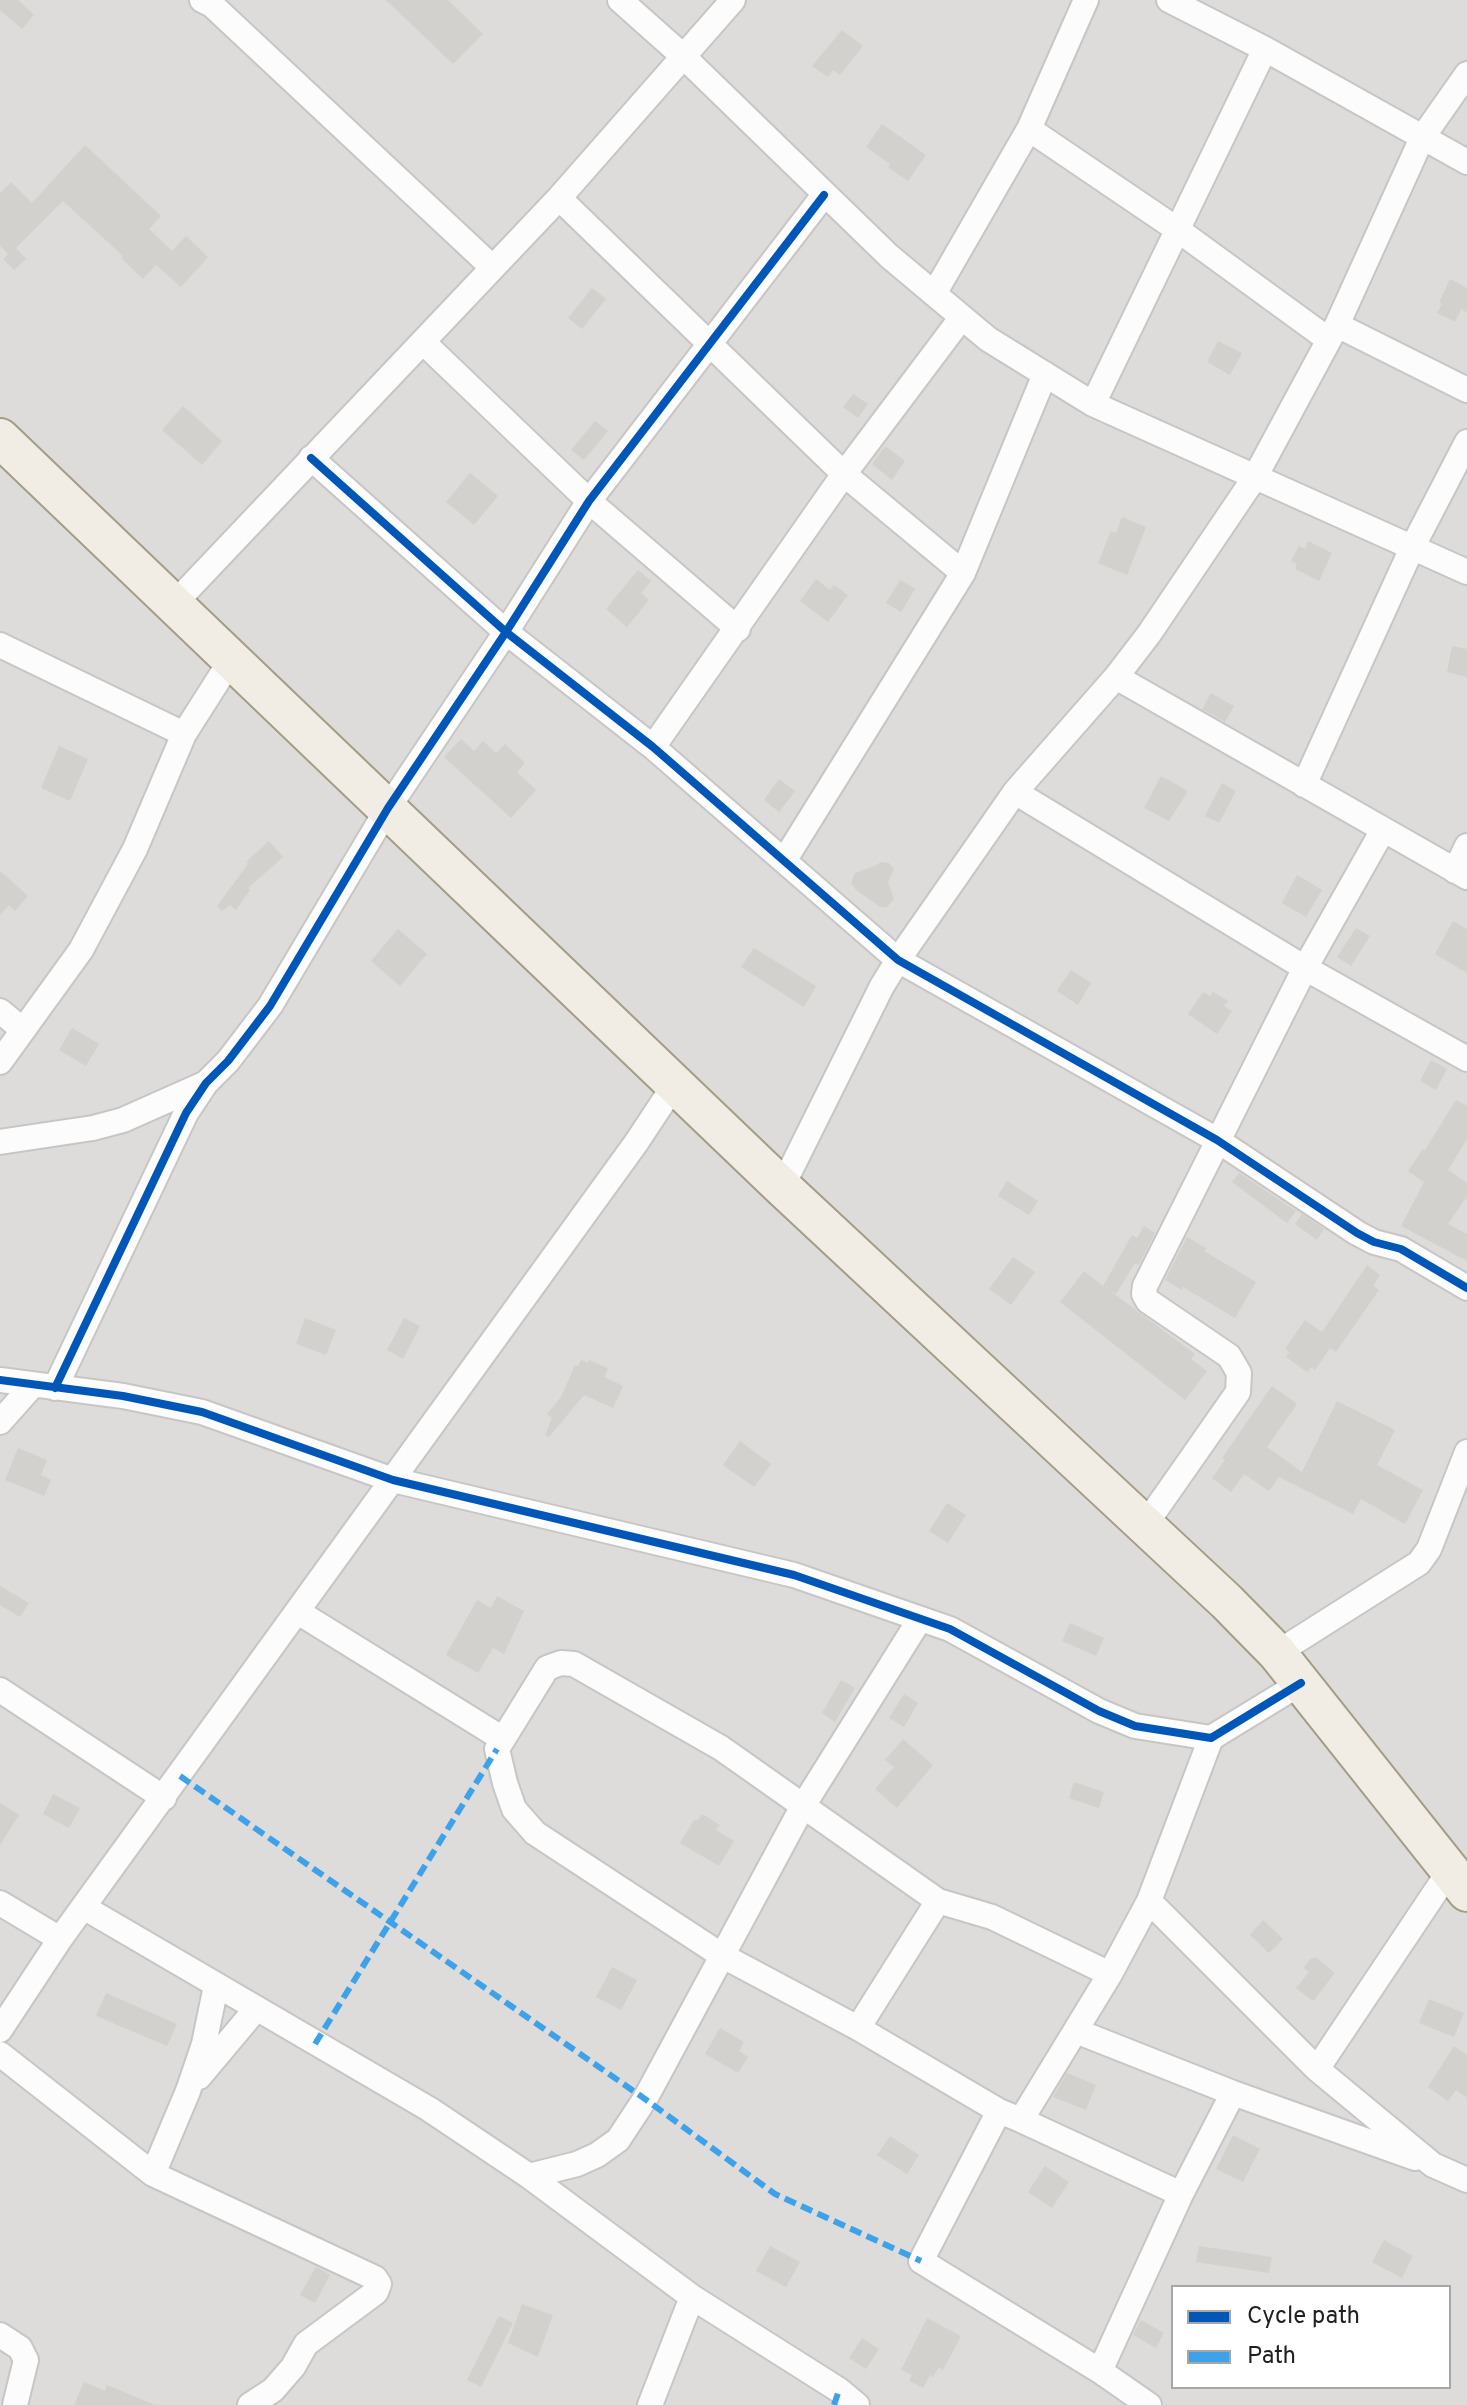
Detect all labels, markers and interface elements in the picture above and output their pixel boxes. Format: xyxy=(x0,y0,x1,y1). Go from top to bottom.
legend xyxy=(1171,2285,1451,2389)
text: Cycle path xyxy=(1247,2302,1360,2332)
text: Path xyxy=(1247,2342,1296,2372)

